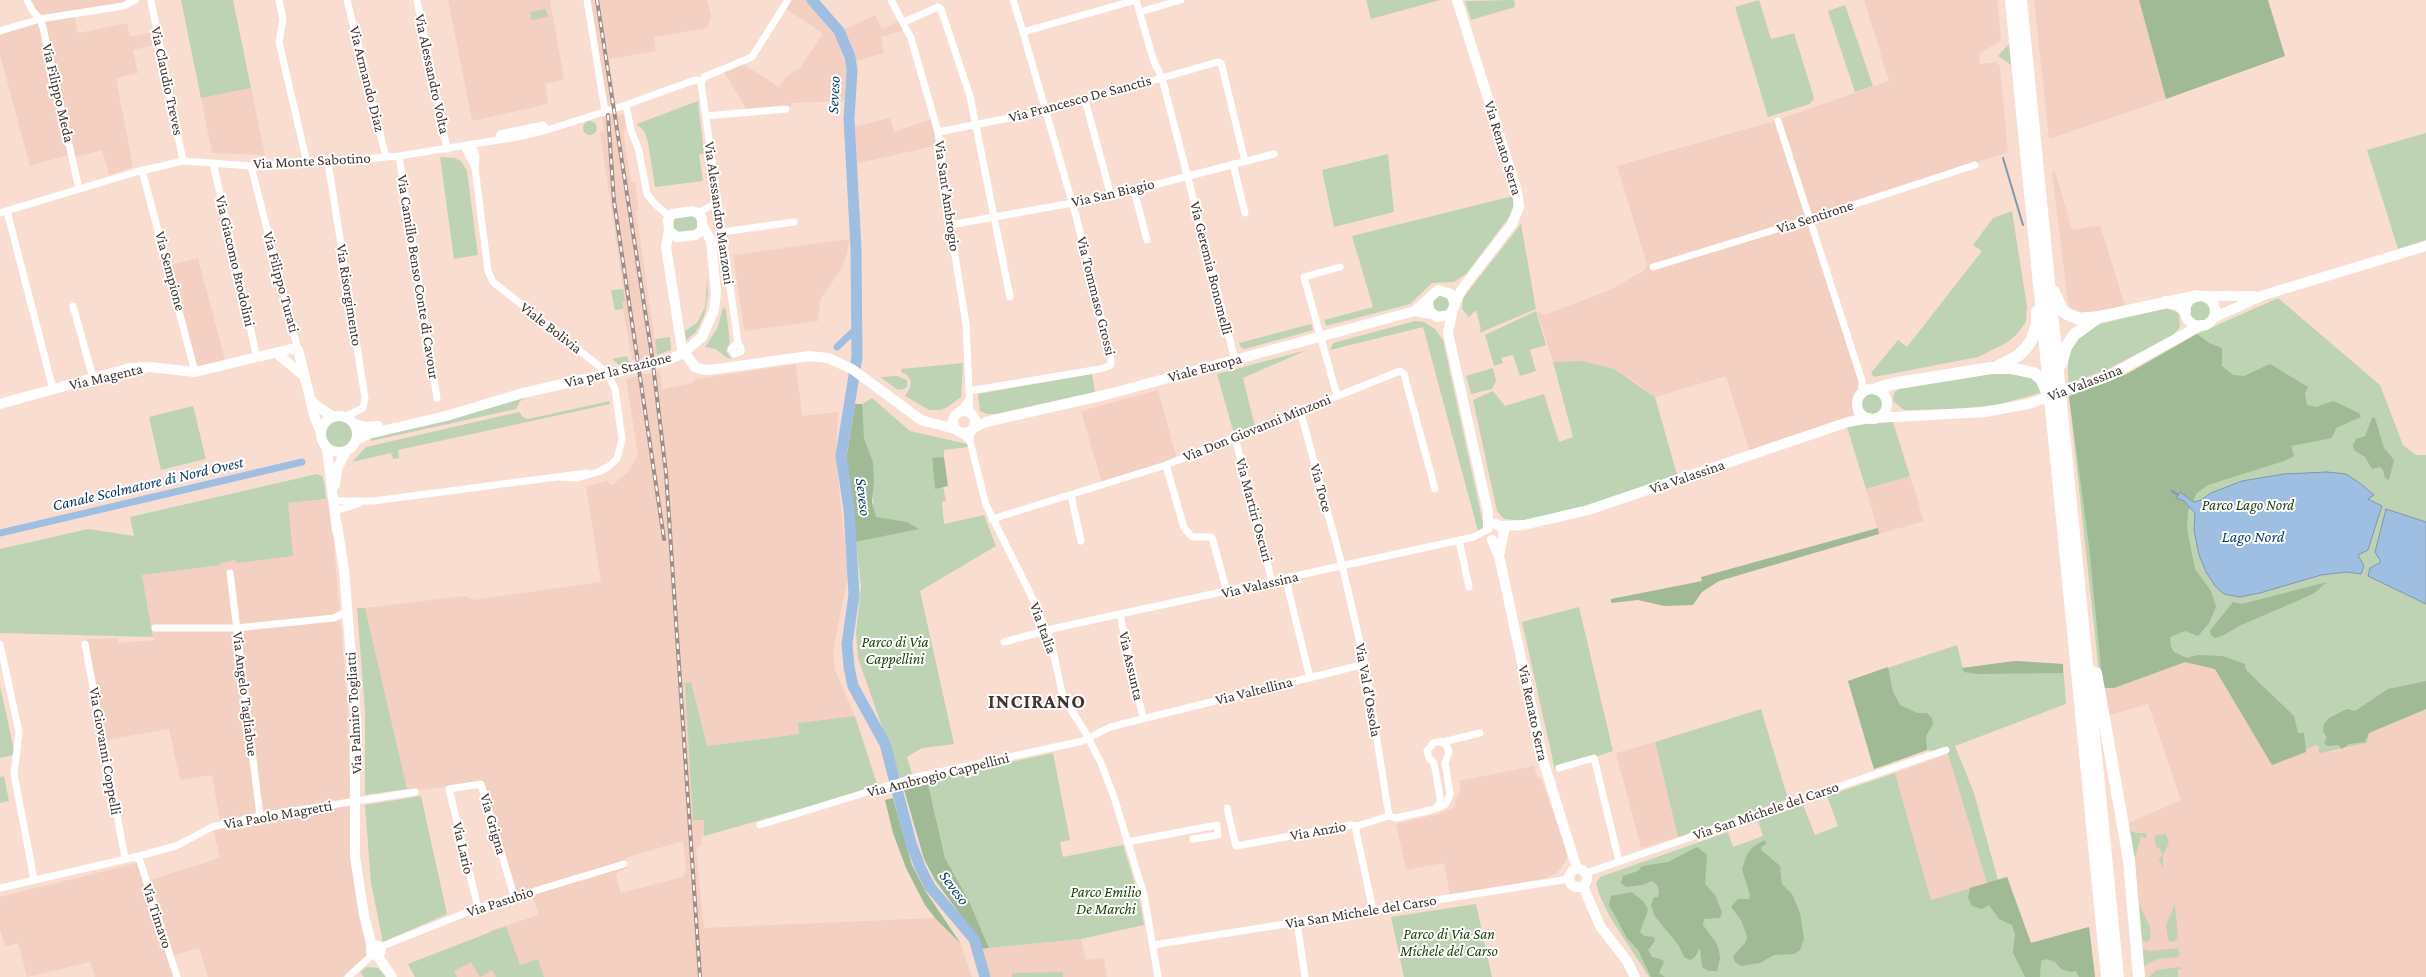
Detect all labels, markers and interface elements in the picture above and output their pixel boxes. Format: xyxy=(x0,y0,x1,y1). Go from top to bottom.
street label: Via Alessandro Volta xyxy=(410,12,454,136)
street label: Via Armando Diaz xyxy=(345,24,389,134)
street label: Via Claudio Treves xyxy=(147,25,187,137)
street label: Via Filippo Meda xyxy=(38,42,78,144)
street label: Via Francesco De Sanctis xyxy=(1007,71,1153,127)
water label: Seveso xyxy=(823,75,845,115)
street label: Via Renato Serra xyxy=(1480,99,1526,197)
street label: Via Sant'Ambrogio xyxy=(930,139,964,253)
street label: Via Alessandro Manzoni xyxy=(700,140,738,286)
street label: Via Monte Sabotino xyxy=(253,149,371,173)
street label: Via Camillo Benso Conte di Cavour xyxy=(393,173,443,381)
street label: Via San Biagio xyxy=(1070,175,1156,211)
street label: Via Giacomo Brodolini xyxy=(211,194,259,328)
street label: Via Sentirone xyxy=(1774,196,1856,238)
street label: Via Geremia Bonomelli xyxy=(1186,199,1236,337)
street label: Via Sempione xyxy=(151,229,189,313)
street label: Via Filippo Turati xyxy=(259,229,303,335)
street label: Via Tommaso Grossi xyxy=(1073,235,1119,357)
street label: Via Risorgimento xyxy=(332,243,366,347)
street label: Viale Bolivia xyxy=(516,298,586,358)
street label: Via per la Stazione xyxy=(563,348,673,392)
street label: Viale Europa xyxy=(1166,349,1244,387)
street label: Via Magenta xyxy=(67,360,145,394)
street label: Via Valassina xyxy=(2045,361,2125,405)
street label: Via Don Giovanni Minzoni xyxy=(1180,390,1334,466)
water label: Canale Scolmatore di Nord Ovest xyxy=(51,453,245,515)
street label: Via Martiri Oscuri xyxy=(1231,456,1277,564)
street label: Via Valassina xyxy=(1647,456,1727,498)
street label: Via Toce xyxy=(1306,462,1336,514)
water label: Seveso xyxy=(851,477,875,517)
park label: Parco Lago Nord xyxy=(2202,496,2294,514)
water label: Lago Nord xyxy=(2222,527,2284,547)
street label: Via Valassina xyxy=(1220,567,1300,603)
street label: Via Italia xyxy=(1025,600,1061,656)
street label: Via Assunta xyxy=(1114,630,1148,702)
street label: Via Angelo Tagliabue xyxy=(228,631,262,757)
park label: Parco di Via Cappellini xyxy=(861,633,929,668)
street label: Via Val d'Ossola xyxy=(1351,642,1385,738)
street label: Via Palmiro Togliatti xyxy=(342,651,366,775)
street label: Via Renato Serra xyxy=(1514,663,1552,763)
street label: Via Valtellina xyxy=(1213,673,1295,709)
street label: Via Giovanni Coppelli xyxy=(85,686,125,816)
district label: INCIRANO xyxy=(987,690,1087,714)
street label: Via Ambrogio Cappellini xyxy=(865,749,1011,801)
street label: Via San Michele del Carso xyxy=(1691,778,1841,844)
street label: Via Grigna xyxy=(476,791,510,857)
street label: Via Paolo Magretti xyxy=(222,797,334,833)
street label: Via Anzio xyxy=(1289,817,1347,845)
street label: Via Lario xyxy=(448,820,478,876)
water label: Seveso xyxy=(935,867,973,909)
street label: Via Timavo xyxy=(138,881,176,951)
street label: Via Pasubio xyxy=(464,883,536,921)
park label: Parco Emilio De Marchi xyxy=(1070,883,1142,918)
street label: Via San Michele del Carso xyxy=(1284,891,1438,933)
park label: Parco di Via San Michele del Carso xyxy=(1400,925,1498,960)

